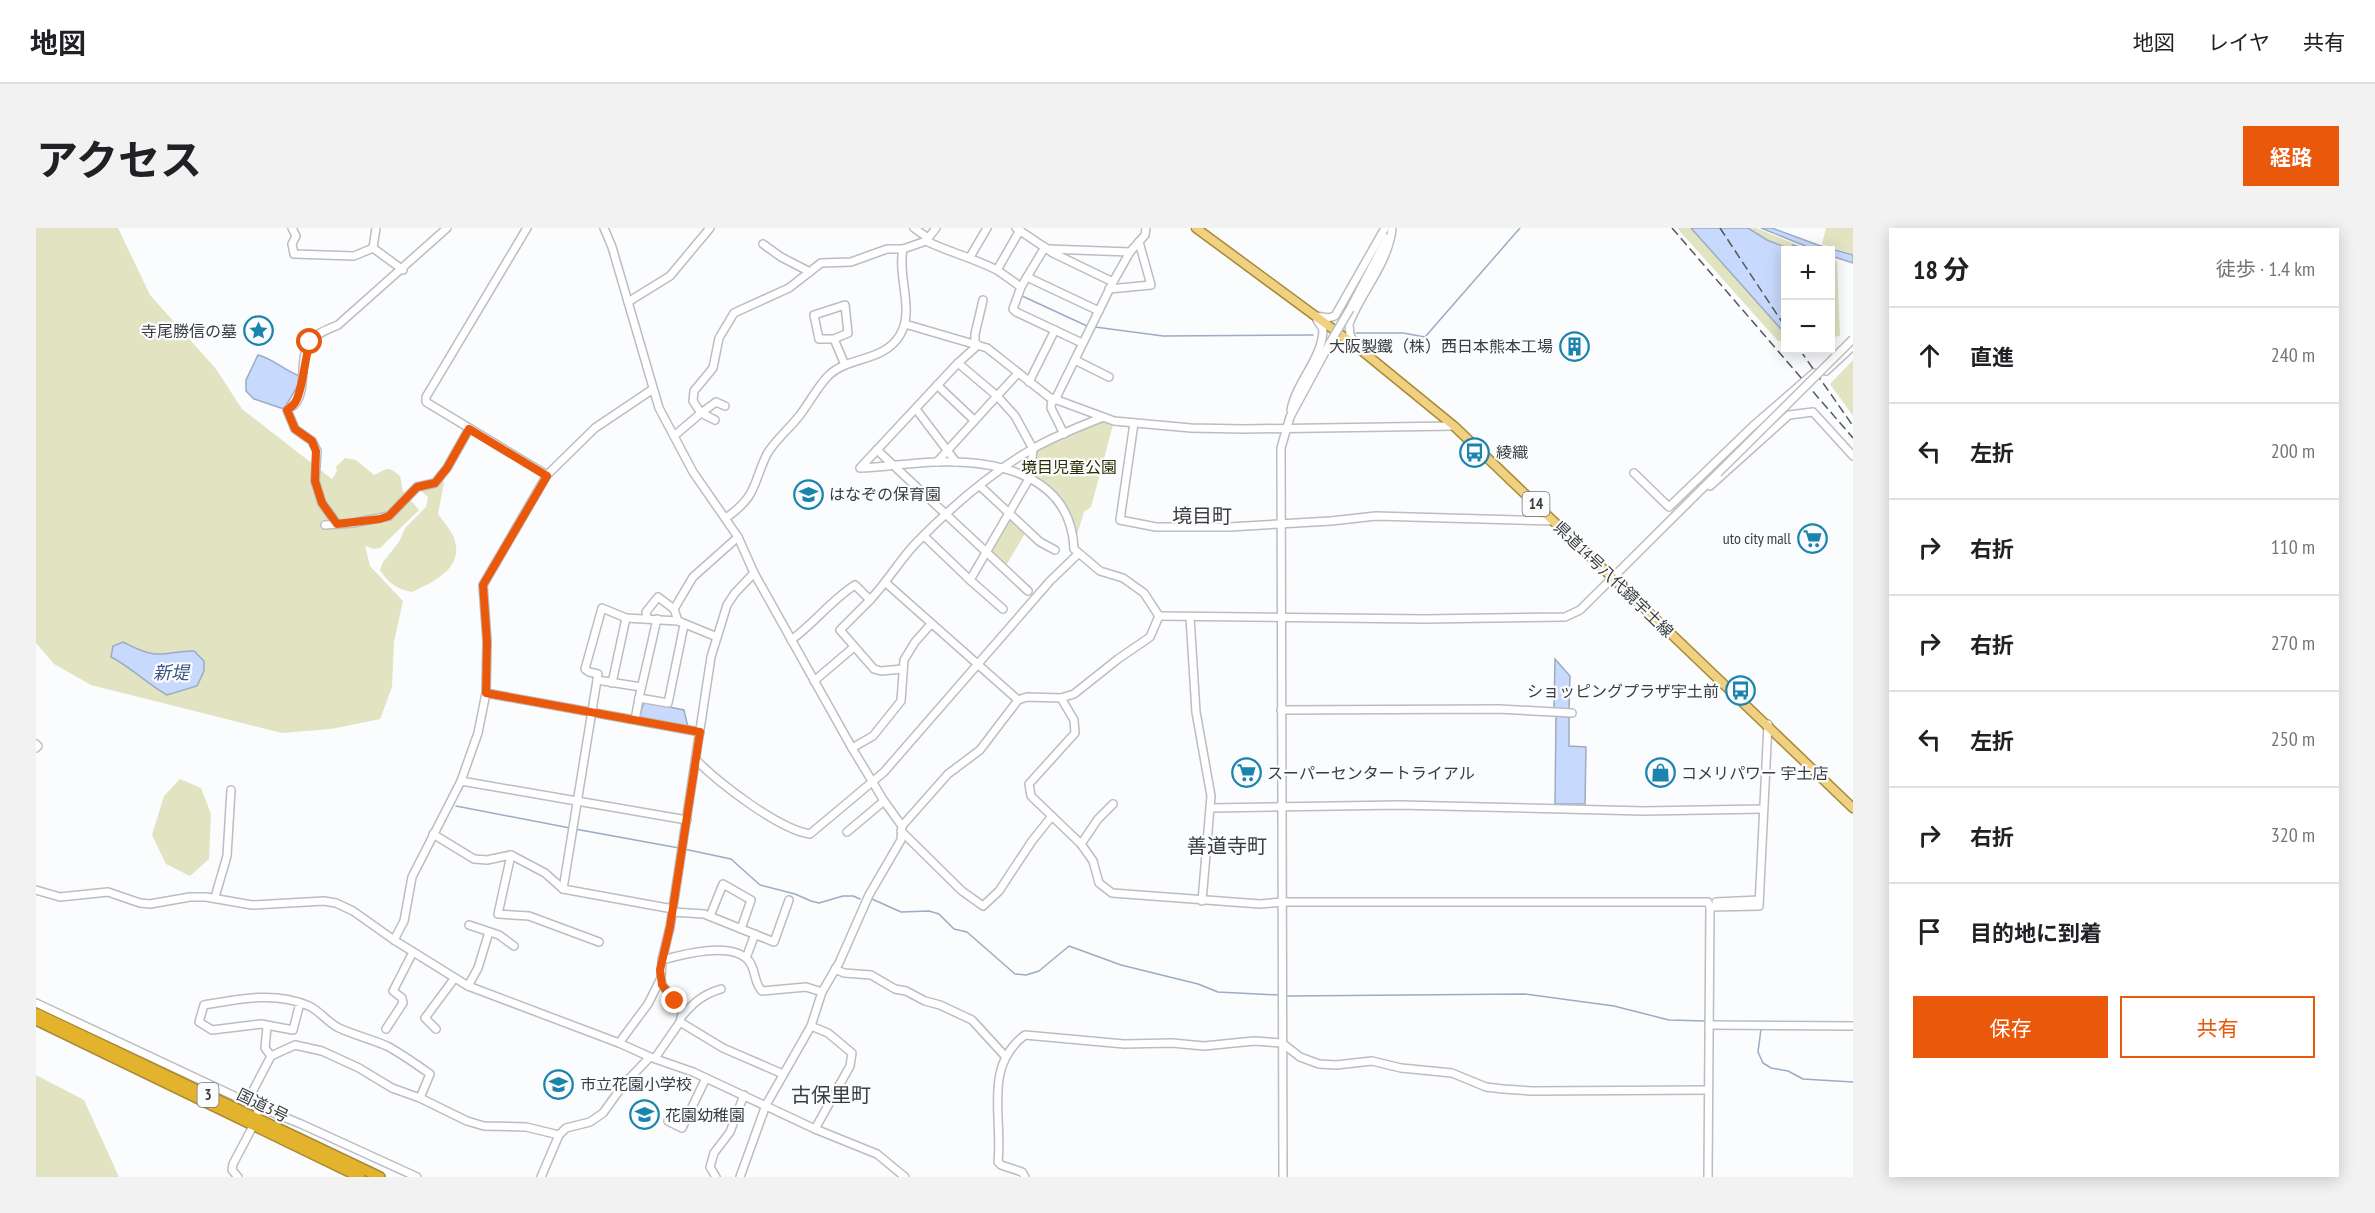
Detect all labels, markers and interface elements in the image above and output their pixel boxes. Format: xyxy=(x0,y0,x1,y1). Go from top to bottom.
text: 地図 xyxy=(30,24,86,61)
text: 地図 xyxy=(2133,29,2175,56)
text: レイヤ xyxy=(2208,29,2270,56)
text: 共有 xyxy=(2303,29,2345,56)
button: 経路 xyxy=(2243,126,2339,186)
text: アクセス xyxy=(36,132,202,187)
map controls xyxy=(1781,246,1835,354)
button: + xyxy=(1781,246,1835,300)
text: 18 分 xyxy=(1913,253,1969,286)
text: 徒歩 · 1.4 km xyxy=(2216,256,2315,282)
button: − xyxy=(1781,300,1835,354)
place icon: 寺尾勝信の墓 xyxy=(242,315,274,347)
place label: 寺尾勝信の墓 xyxy=(141,321,237,341)
route start xyxy=(296,328,322,354)
building icon: 大阪製鐵（株）西日本熊本工場 xyxy=(1558,330,1590,362)
place label: 大阪製鐵（株）西日本熊本工場 xyxy=(1329,336,1553,356)
icon: ahead xyxy=(1913,339,1946,372)
text: 240 m xyxy=(2271,342,2315,368)
text: 直進 xyxy=(1970,343,2014,371)
icon: left xyxy=(1913,435,1946,468)
bus stop icon: 綾織 xyxy=(1459,436,1491,468)
text: 200 m xyxy=(2271,438,2315,464)
text: 左折 xyxy=(1970,439,2014,467)
place label: 綾織 xyxy=(1496,442,1528,462)
park label: 境目児童公園 xyxy=(1021,457,1117,477)
school or university icon: はなぞの保育園 xyxy=(792,478,824,510)
place label: はなぞの保育園 xyxy=(829,484,941,504)
road number: 14 xyxy=(1522,492,1550,516)
district label: 境目町 xyxy=(1172,503,1232,529)
street label: 県道14号八代鏡宇土線 xyxy=(1550,517,1678,641)
supermarket icon: uto city mall xyxy=(1796,522,1828,554)
place label: uto city mall xyxy=(1723,528,1791,548)
icon: right xyxy=(1913,531,1946,564)
text: 110 m xyxy=(2271,534,2315,560)
text: 右折 xyxy=(1970,535,2014,563)
icon: right xyxy=(1913,627,1946,660)
text: 270 m xyxy=(2271,630,2315,656)
text: 右折 xyxy=(1970,631,2014,659)
water label: 新堤 xyxy=(153,661,191,684)
bus stop icon: ショッピングプラザ宇土前 xyxy=(1724,675,1756,707)
place label: ショッピングプラザ宇土前 xyxy=(1527,681,1719,701)
icon: left xyxy=(1913,723,1946,756)
text: 250 m xyxy=(2271,726,2315,752)
text: 左折 xyxy=(1970,727,2014,755)
supermarket icon: スーパーセンタートライアル xyxy=(1230,757,1262,789)
shop icon: コメリパワー 宇土店 xyxy=(1644,757,1676,789)
place label: スーパーセンタートライアル xyxy=(1267,763,1475,783)
place label: コメリパワー 宇土店 xyxy=(1681,763,1828,783)
icon: right xyxy=(1913,819,1946,852)
text: 320 m xyxy=(2271,822,2315,848)
text: 右折 xyxy=(1970,823,2014,851)
district label: 善道寺町 xyxy=(1187,833,1267,859)
icon: arrive xyxy=(1913,915,1946,948)
text: 目的地に到着 xyxy=(1970,919,2102,947)
route end xyxy=(661,987,687,1013)
button: 保存 xyxy=(1913,996,2108,1058)
button: 共有 xyxy=(2120,996,2315,1058)
school or university icon: 市立花園小学校 xyxy=(543,1068,575,1100)
place label: 市立花園小学校 xyxy=(580,1074,692,1094)
district label: 古保里町 xyxy=(791,1082,871,1108)
road number: 3 xyxy=(198,1083,218,1107)
street label: 国道3号 xyxy=(234,1084,292,1126)
school or university icon: 花園幼稚園 xyxy=(628,1099,660,1131)
place label: 花園幼稚園 xyxy=(665,1105,745,1125)

